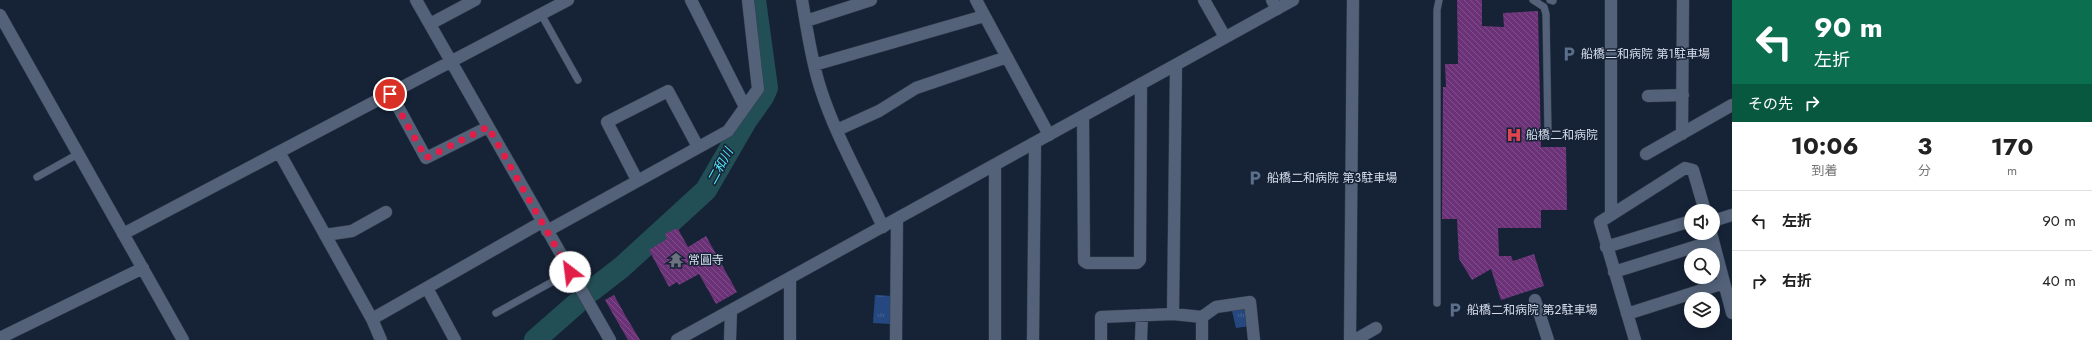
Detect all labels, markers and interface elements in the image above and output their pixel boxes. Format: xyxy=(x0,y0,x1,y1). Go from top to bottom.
text: 90 m xyxy=(1814,7,1883,48)
icon: left xyxy=(1748,16,1800,68)
parking icon: 船橋二和病院 第1駐車場 xyxy=(1560,45,1578,63)
place label: 船橋二和病院 第1駐車場 xyxy=(1581,45,1710,63)
text: 左折 xyxy=(1814,47,1850,73)
pin xyxy=(373,77,407,111)
icon: arrive xyxy=(379,83,401,105)
icon: right xyxy=(1801,92,1823,114)
text: その先 xyxy=(1748,93,1793,115)
hospital icon: 船橋二和病院 xyxy=(1505,126,1523,144)
place label: 船橋二和病院 xyxy=(1526,126,1598,144)
text: 10:06 xyxy=(1791,128,1858,163)
text: 3 xyxy=(1917,128,1932,163)
text: 170 xyxy=(1991,129,2033,164)
water label: 二和川 xyxy=(702,143,739,188)
text: 到着 xyxy=(1812,161,1838,180)
text: 分 xyxy=(1918,161,1931,180)
text: m xyxy=(2007,161,2017,180)
parking icon: 船橋二和病院 第3駐車場 xyxy=(1246,169,1264,187)
place label: 船橋二和病院 第3駐車場 xyxy=(1267,169,1397,187)
map controls xyxy=(1684,204,1720,328)
button: sound xyxy=(1684,204,1720,240)
icon: left xyxy=(1748,210,1770,232)
text: 左折 xyxy=(1782,210,1812,232)
text: 90 m xyxy=(2042,210,2076,232)
button: search xyxy=(1684,248,1720,284)
position arrow xyxy=(549,251,591,293)
temple icon: 常圓寺 xyxy=(667,251,685,269)
place label: 常圓寺 xyxy=(688,251,724,269)
icon: right xyxy=(1748,270,1770,292)
text: 右折 xyxy=(1782,270,1812,292)
text: 40 m xyxy=(2042,270,2076,292)
button: layers xyxy=(1684,292,1720,328)
parking icon: 船橋二和病院 第2駐車場 xyxy=(1446,301,1464,319)
place label: 船橋二和病院 第2駐車場 xyxy=(1467,301,1597,319)

